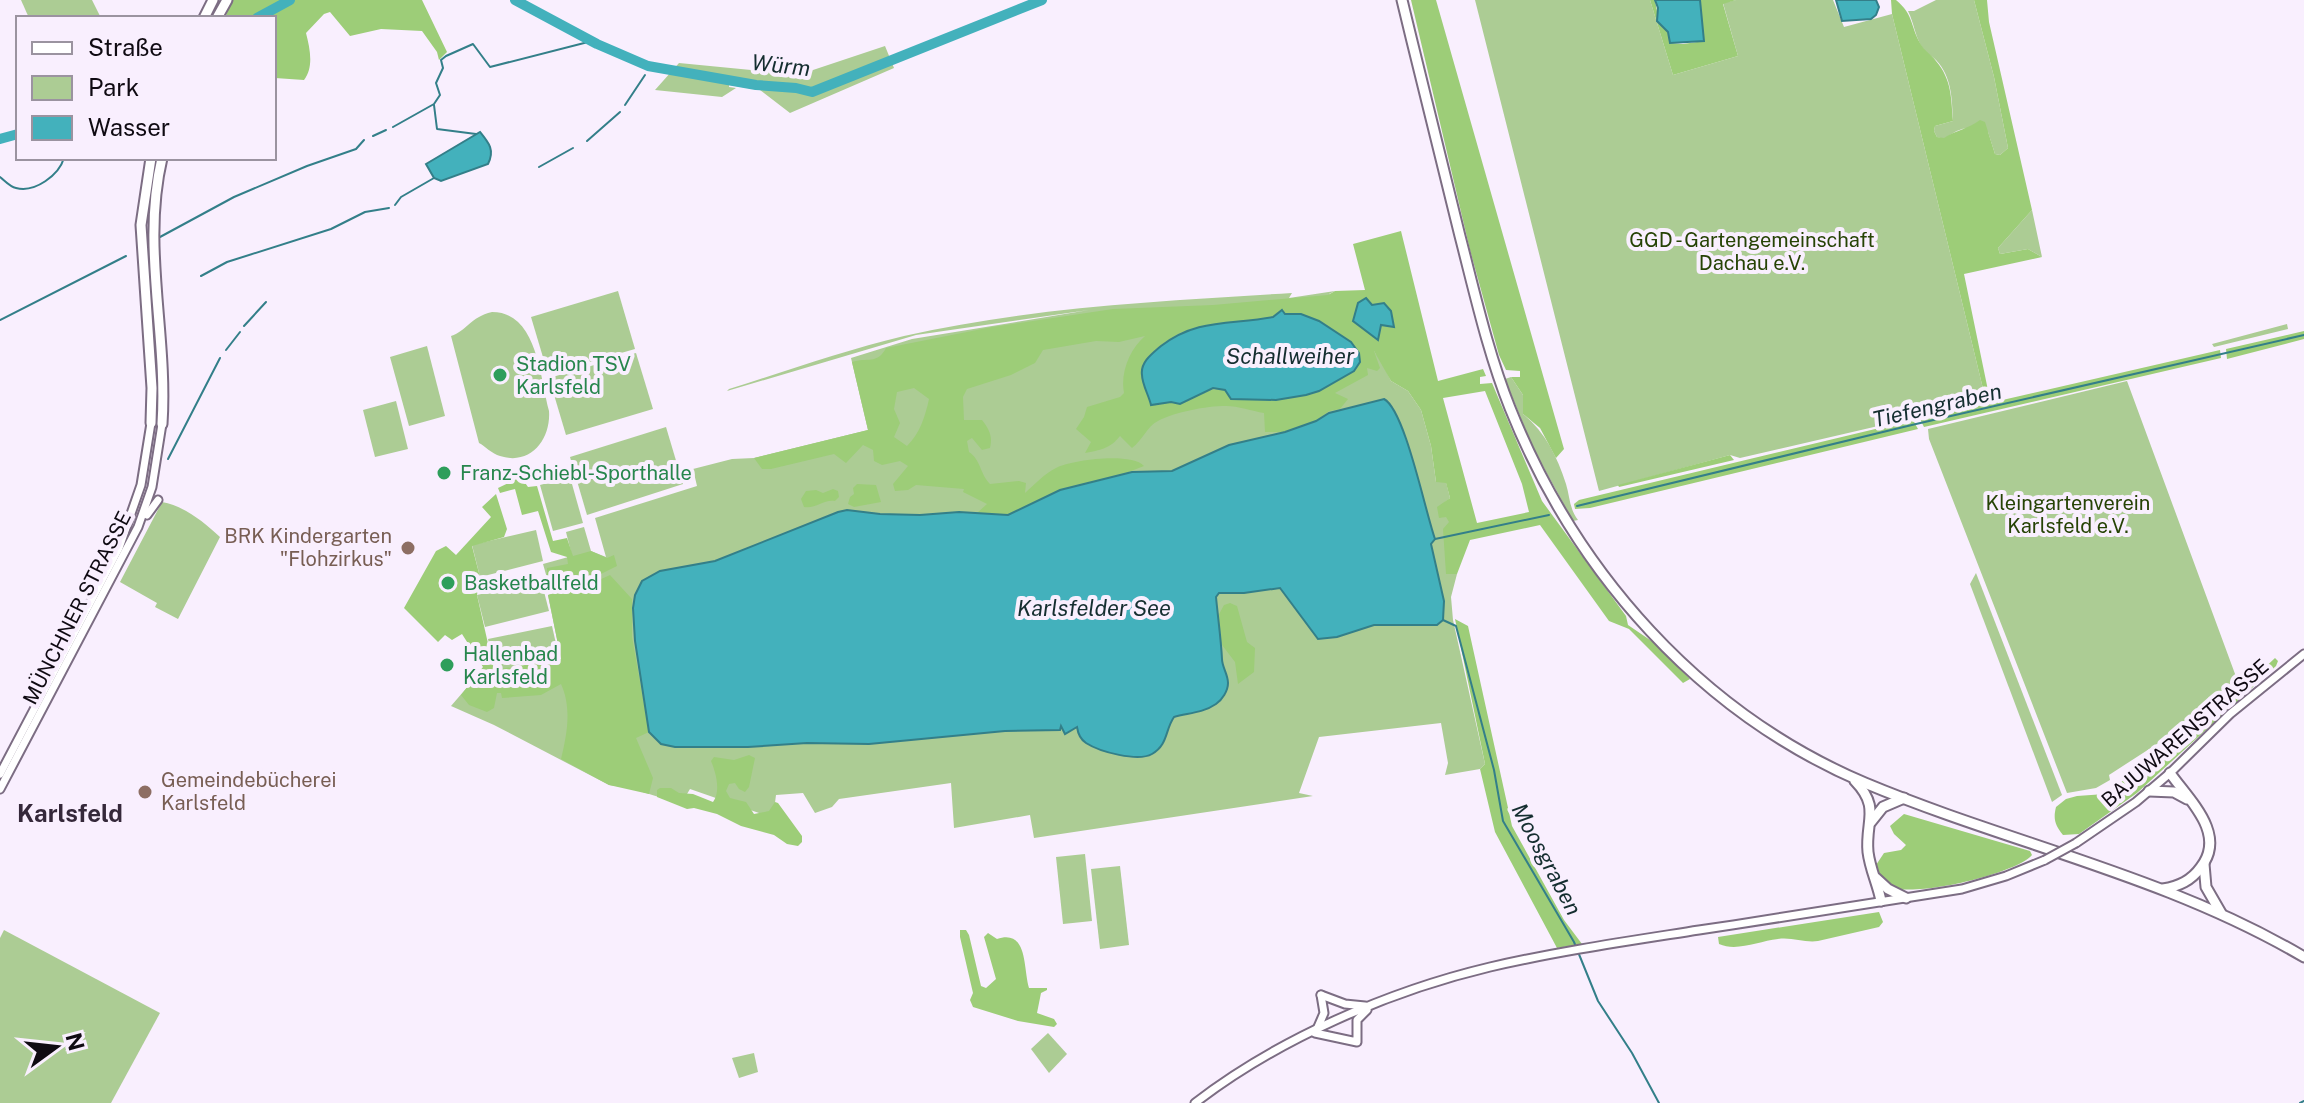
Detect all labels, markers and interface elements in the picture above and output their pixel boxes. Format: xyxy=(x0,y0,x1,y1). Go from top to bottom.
legend xyxy=(16,16,276,160)
text: Straße xyxy=(88,33,163,61)
water label: Würm xyxy=(750,49,812,81)
text: Park xyxy=(88,73,139,101)
text: Wasser xyxy=(88,113,170,141)
park label: GGD - Gartengemeinschaft Dachau e.V. xyxy=(1629,228,1875,275)
water label: Schallweiher xyxy=(1226,343,1355,369)
place label: Stadion TSV Karlsfeld xyxy=(516,352,631,399)
marker: Stadion TSV Karlsfeld xyxy=(491,366,509,384)
water label: Tiefengraben xyxy=(1870,378,2004,432)
place label: Franz-Schiebl-Sporthalle xyxy=(460,461,692,485)
marker: Franz-Schiebl-Sporthalle xyxy=(435,464,453,482)
park label: Kleingartenverein Karlsfeld e.V. xyxy=(1986,491,2150,538)
street label: MÜNCHNER STRASSE xyxy=(17,507,136,709)
place label: BRK Kindergarten "Flohzirkus" xyxy=(224,524,392,571)
marker: BRK Kindergarten "Flohzirkus" xyxy=(399,539,417,557)
place label: Basketballfeld xyxy=(464,571,599,595)
marker: Basketballfeld xyxy=(439,574,457,592)
water label: Karlsfelder See xyxy=(1017,595,1171,621)
place label: Hallenbad Karlsfeld xyxy=(463,642,558,689)
street label: BAJUWARENSTRASSE xyxy=(2097,654,2273,812)
marker: Hallenbad Karlsfeld xyxy=(438,656,456,674)
place label: Gemeindebücherei Karlsfeld xyxy=(161,768,337,815)
marker: Gemeindebücherei Karlsfeld xyxy=(136,783,154,801)
district label: Karlsfeld xyxy=(17,799,123,827)
water label: Moosgraben xyxy=(1507,799,1587,919)
north arrow xyxy=(16,1007,96,1087)
text: N xyxy=(61,1030,90,1054)

